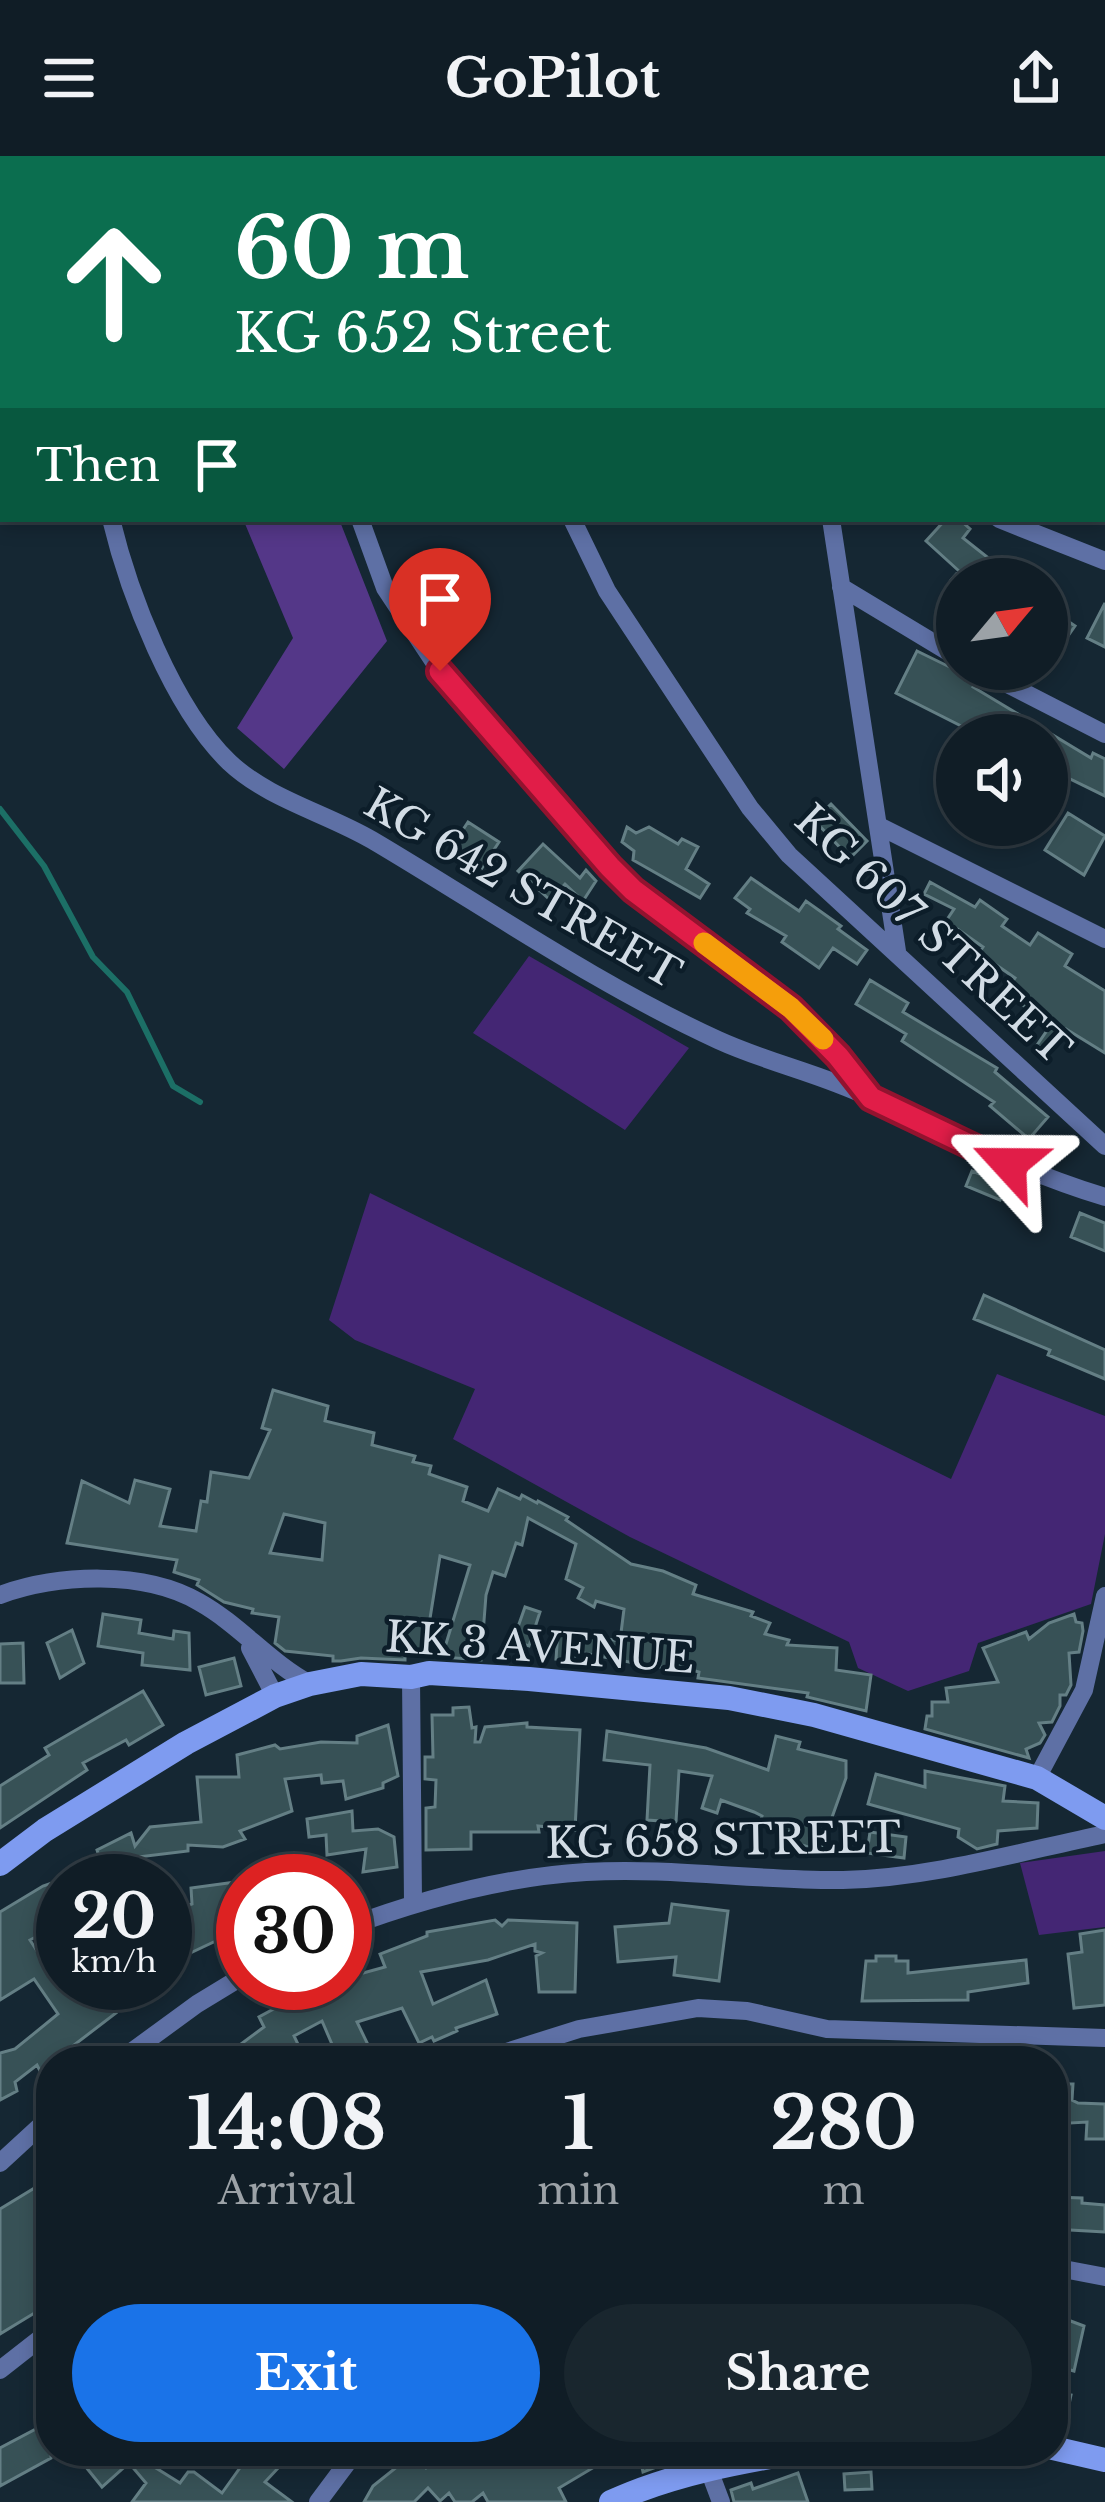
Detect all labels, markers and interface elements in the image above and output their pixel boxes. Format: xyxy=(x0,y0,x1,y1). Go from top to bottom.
icon: menu xyxy=(36,45,102,111)
text: GoPilot xyxy=(445,45,660,112)
icon: share xyxy=(1003,45,1069,111)
text: 60 m xyxy=(234,197,469,301)
icon: ahead xyxy=(36,204,192,360)
text: KG 652 Street xyxy=(234,300,612,367)
icon: arrive xyxy=(184,432,250,498)
text: Then xyxy=(36,437,160,493)
pin xyxy=(389,548,491,671)
north arrow xyxy=(936,558,1068,690)
map controls xyxy=(936,558,1068,846)
icon: arrive xyxy=(407,566,473,632)
button: sound xyxy=(936,714,1068,846)
street label: KG 642 STREET xyxy=(356,776,691,1000)
street label: KG 607 STREET xyxy=(785,793,1081,1075)
position arrow xyxy=(946,1101,1072,1227)
street label: KK 3 AVENUE xyxy=(384,1610,696,1684)
street label: KG 658 STREET xyxy=(545,1811,901,1869)
speed limit sign: 30 xyxy=(216,1854,372,2010)
text: 20 xyxy=(72,1880,156,1954)
text: km/h xyxy=(71,1943,157,1980)
text: 14:08 xyxy=(187,2079,387,2168)
text: 1 xyxy=(563,2079,594,2168)
text: 280 xyxy=(770,2079,917,2168)
text: Arrival xyxy=(218,2166,356,2215)
text: min xyxy=(537,2166,619,2215)
text: m xyxy=(823,2166,865,2215)
button: Exit xyxy=(72,2304,540,2442)
button: Share xyxy=(564,2304,1032,2442)

